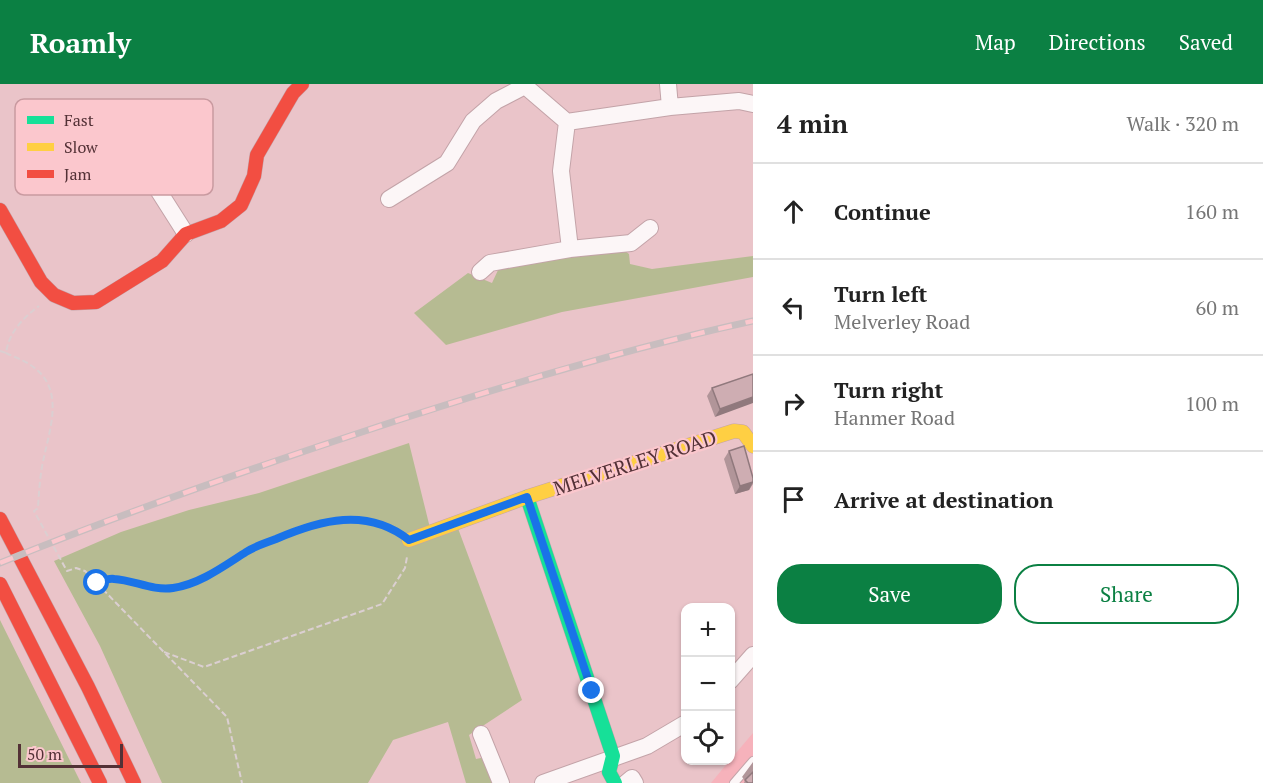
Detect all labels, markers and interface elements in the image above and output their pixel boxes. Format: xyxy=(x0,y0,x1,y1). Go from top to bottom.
text: Roamly xyxy=(30,24,131,61)
text: Map xyxy=(975,28,1016,56)
text: Directions xyxy=(1049,28,1146,56)
text: Saved xyxy=(1179,28,1233,56)
legend xyxy=(15,99,213,195)
text: 4 min xyxy=(777,106,848,140)
text: Fast xyxy=(64,109,94,131)
text: Walk · 320 m xyxy=(1127,110,1239,137)
text: Slow xyxy=(64,136,98,158)
text: Jam xyxy=(64,163,92,185)
icon: ahead xyxy=(777,195,810,228)
text: Continue xyxy=(834,197,931,226)
text: 160 m xyxy=(1185,198,1239,225)
text: Turn left xyxy=(834,279,927,308)
icon: left xyxy=(777,291,810,324)
text: 60 m xyxy=(1196,294,1239,321)
text: Melverley Road xyxy=(834,308,970,335)
text: Turn right xyxy=(834,375,943,404)
icon: right xyxy=(777,387,810,420)
text: 100 m xyxy=(1185,390,1239,417)
text: Hanmer Road xyxy=(834,404,955,431)
street label: MELVERLEY ROAD xyxy=(550,423,720,502)
icon: arrive xyxy=(777,483,810,516)
text: Arrive at destination xyxy=(834,485,1053,514)
button: Save xyxy=(777,564,1002,624)
button: Share xyxy=(1014,564,1239,624)
route start xyxy=(83,569,109,595)
map controls xyxy=(681,603,735,765)
button: + xyxy=(681,603,735,657)
button: − xyxy=(681,657,735,711)
route end xyxy=(578,677,604,703)
button: locate xyxy=(681,711,735,765)
scale bar xyxy=(18,741,123,768)
text: 50 m xyxy=(27,743,62,765)

